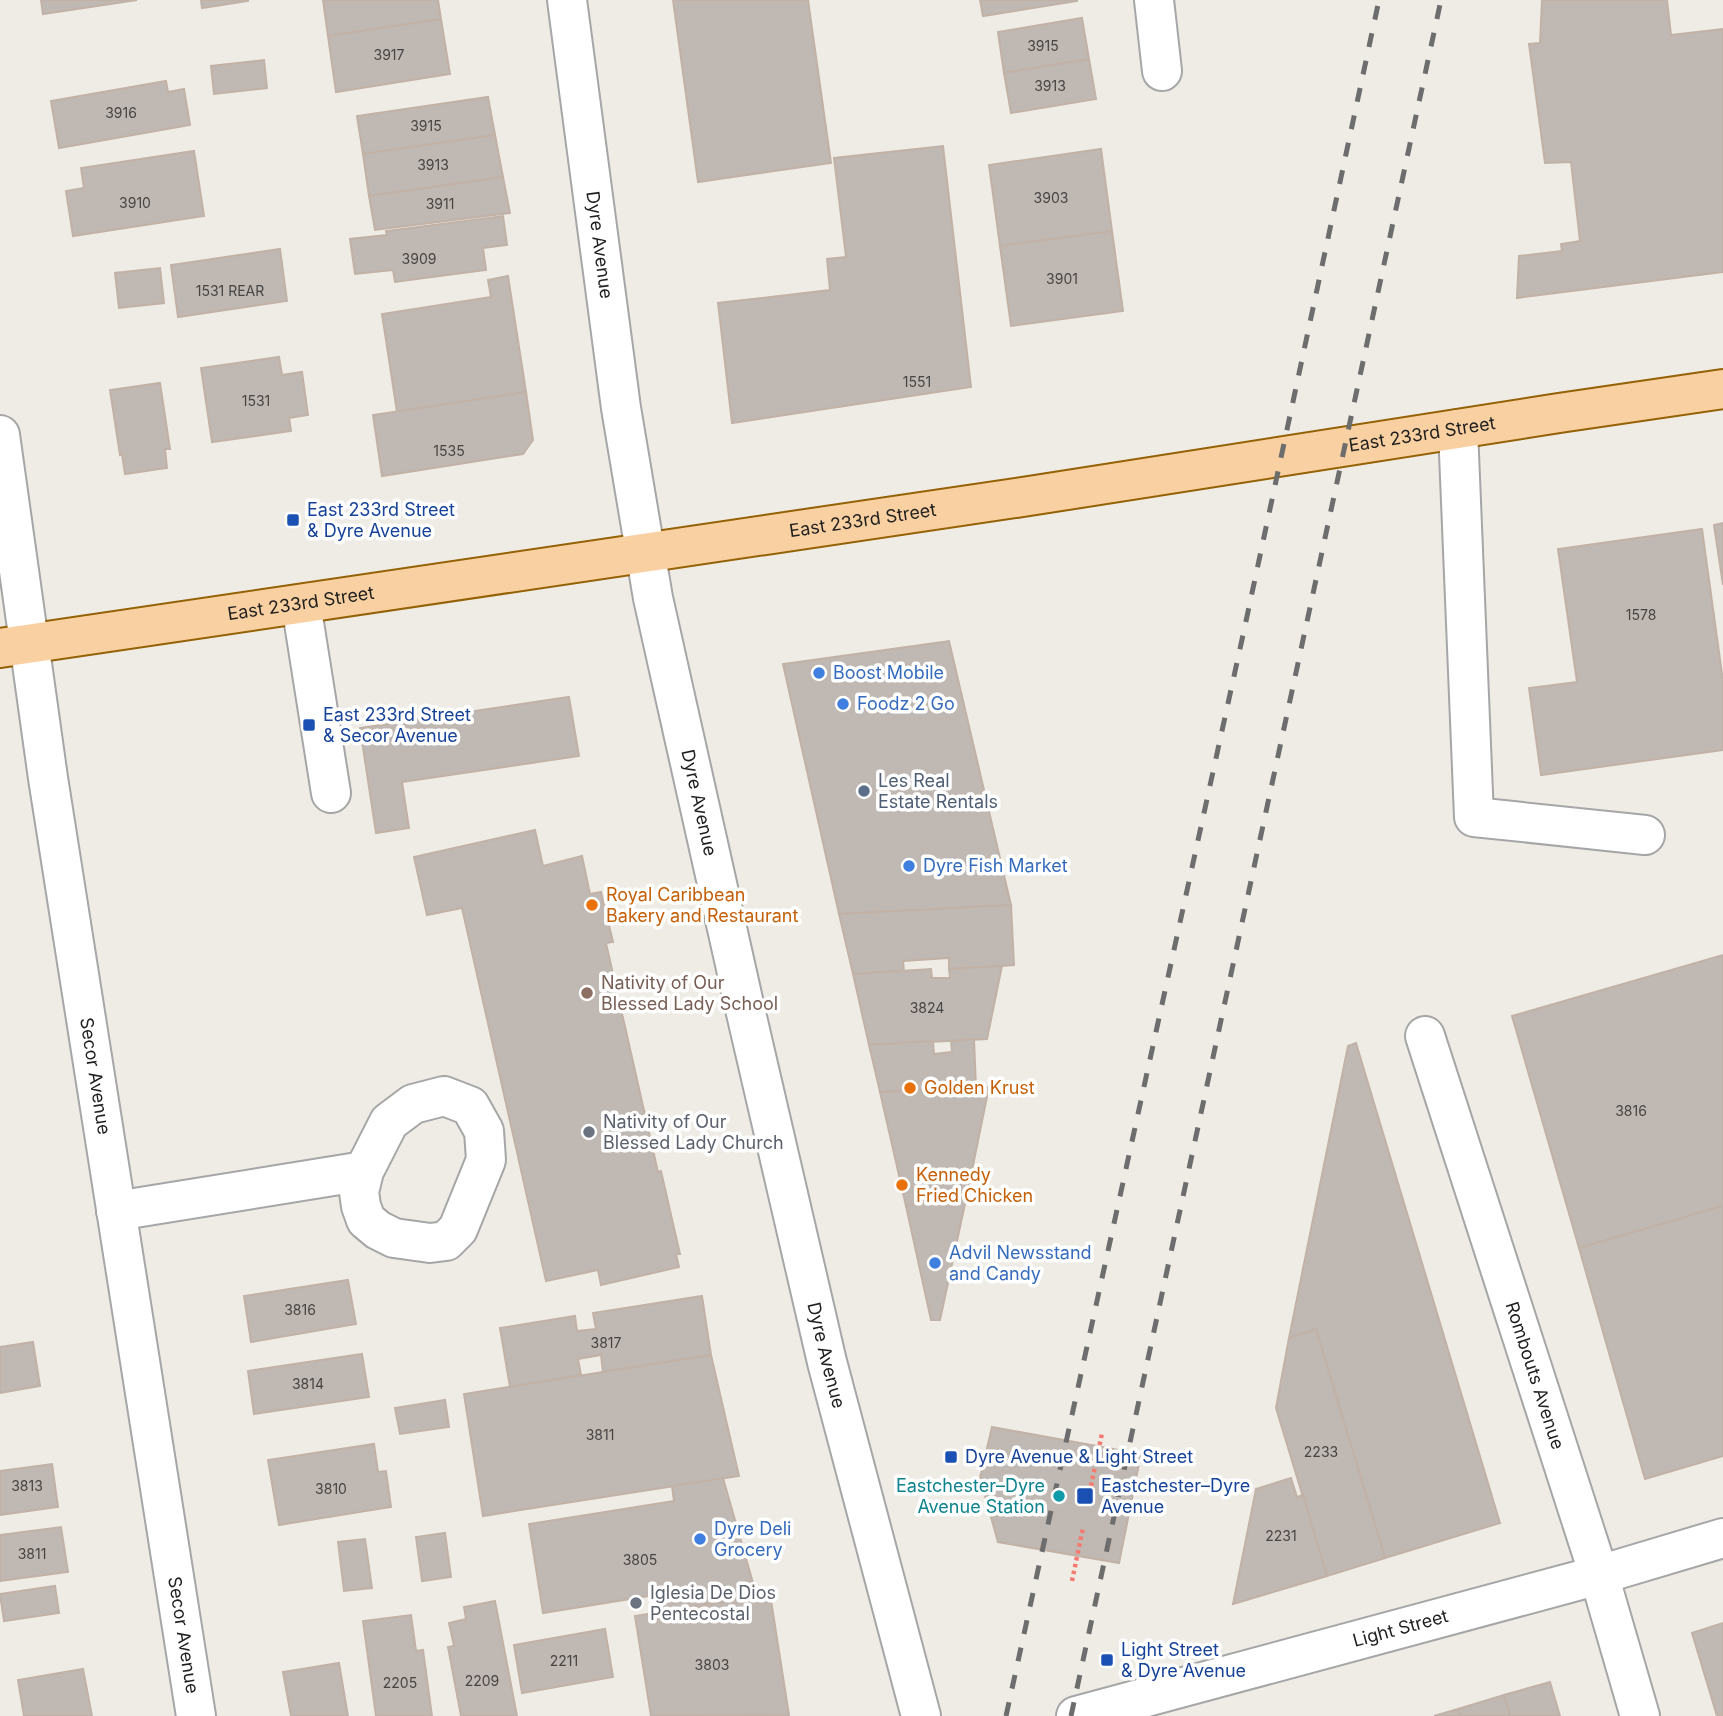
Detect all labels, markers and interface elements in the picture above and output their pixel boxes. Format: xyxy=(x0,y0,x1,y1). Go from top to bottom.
house number: 3915 xyxy=(1027,37,1059,54)
house number: 3917 xyxy=(374,46,405,63)
house number: 3913 xyxy=(1034,77,1066,94)
house number: 3916 xyxy=(105,104,137,121)
house number: 3915 xyxy=(410,117,442,134)
house number: 3913 xyxy=(417,156,449,173)
house number: 3903 xyxy=(1034,189,1068,206)
street label: Dyre Avenue xyxy=(582,190,617,300)
house number: 3910 xyxy=(119,194,151,211)
house number: 3911 xyxy=(426,195,454,212)
house number: 3909 xyxy=(402,250,436,267)
house number: 3901 xyxy=(1046,270,1078,287)
house number: 1531 REAR xyxy=(196,282,264,299)
house number: 1551 xyxy=(903,373,931,390)
house number: 1531 xyxy=(242,392,270,409)
street label: East 233rd Street xyxy=(1347,412,1497,456)
house number: 1535 xyxy=(433,442,465,459)
place label: East 233rd Street & Dyre Avenue xyxy=(307,499,455,541)
street label: East 233rd Street xyxy=(788,499,937,541)
marker: East 233rd Street & Dyre Avenue xyxy=(285,512,301,528)
street label: East 233rd Street xyxy=(226,582,376,624)
house number: 1578 xyxy=(1626,606,1656,623)
place label: Boost Mobile xyxy=(833,662,944,683)
marker: Boost Mobile xyxy=(811,665,827,681)
place label: Foodz 2 Go xyxy=(857,693,955,714)
marker: Foodz 2 Go xyxy=(835,696,851,712)
place label: East 233rd Street & Secor Avenue xyxy=(323,704,471,746)
marker: East 233rd Street & Secor Avenue xyxy=(301,717,317,733)
street label: Dyre Avenue xyxy=(677,747,721,858)
place label: Les Real Estate Rentals xyxy=(878,770,998,812)
marker: Les Real Estate Rentals xyxy=(856,783,872,799)
place label: Dyre Fish Market xyxy=(923,855,1068,876)
marker: Dyre Fish Market xyxy=(901,858,917,874)
place label: Royal Caribbean Bakery and Restaurant xyxy=(606,884,798,926)
marker: Royal Caribbean Bakery and Restaurant xyxy=(584,897,600,913)
place label: Nativity of Our Blessed Lady School xyxy=(601,972,778,1014)
marker: Nativity of Our Blessed Lady School xyxy=(579,985,595,1001)
house number: 3824 xyxy=(910,999,944,1016)
street label: Secor Avenue xyxy=(76,1016,115,1136)
place label: Golden Krust xyxy=(924,1077,1035,1098)
marker: Golden Krust xyxy=(902,1080,918,1096)
house number: 3816 xyxy=(1615,1102,1647,1119)
place label: Nativity of Our Blessed Lady Church xyxy=(603,1111,784,1153)
marker: Nativity of Our Blessed Lady Church xyxy=(581,1124,597,1140)
place label: Kennedy Fried Chicken xyxy=(916,1164,1033,1206)
marker: Kennedy Fried Chicken xyxy=(894,1177,910,1193)
place label: Advil Newsstand and Candy xyxy=(949,1242,1092,1284)
marker: Advil Newsstand and Candy xyxy=(927,1255,943,1271)
street label: Rombouts Avenue xyxy=(1502,1299,1569,1452)
street label: Dyre Avenue xyxy=(803,1300,850,1410)
house number: 3816 xyxy=(284,1301,316,1318)
house number: 3817 xyxy=(591,1334,622,1351)
house number: 3814 xyxy=(292,1375,324,1392)
house number: 3811 xyxy=(586,1426,614,1443)
house number: 2233 xyxy=(1304,1443,1338,1460)
place label: Dyre Avenue & Light Street xyxy=(965,1446,1193,1467)
marker: Dyre Avenue & Light Street xyxy=(943,1449,959,1465)
place label: Eastchester–Dyre Avenue Station xyxy=(896,1475,1045,1517)
place label: Eastchester–Dyre Avenue xyxy=(1101,1475,1250,1517)
house number: 3813 xyxy=(11,1477,43,1494)
house number: 3810 xyxy=(315,1480,347,1497)
marker: Eastchester–Dyre Avenue xyxy=(1075,1486,1095,1506)
marker: Eastchester–Dyre Avenue Station xyxy=(1051,1488,1067,1504)
place label: Dyre Deli Grocery xyxy=(714,1518,791,1560)
house number: 2231 xyxy=(1265,1527,1297,1544)
marker: Dyre Deli Grocery xyxy=(692,1531,708,1547)
house number: 3811 xyxy=(18,1545,46,1562)
house number: 3805 xyxy=(623,1551,657,1568)
street label: Secor Avenue xyxy=(164,1575,203,1695)
place label: Iglesia De Dios Pentecostal xyxy=(650,1582,776,1624)
marker: Iglesia De Dios Pentecostal xyxy=(628,1595,644,1611)
street label: Light Street xyxy=(1350,1605,1450,1651)
place label: Light Street & Dyre Avenue xyxy=(1121,1639,1246,1681)
house number: 2211 xyxy=(550,1652,578,1669)
marker: Light Street & Dyre Avenue xyxy=(1099,1652,1115,1668)
house number: 3803 xyxy=(695,1656,729,1673)
house number: 2209 xyxy=(465,1672,499,1689)
house number: 2205 xyxy=(383,1674,417,1691)

